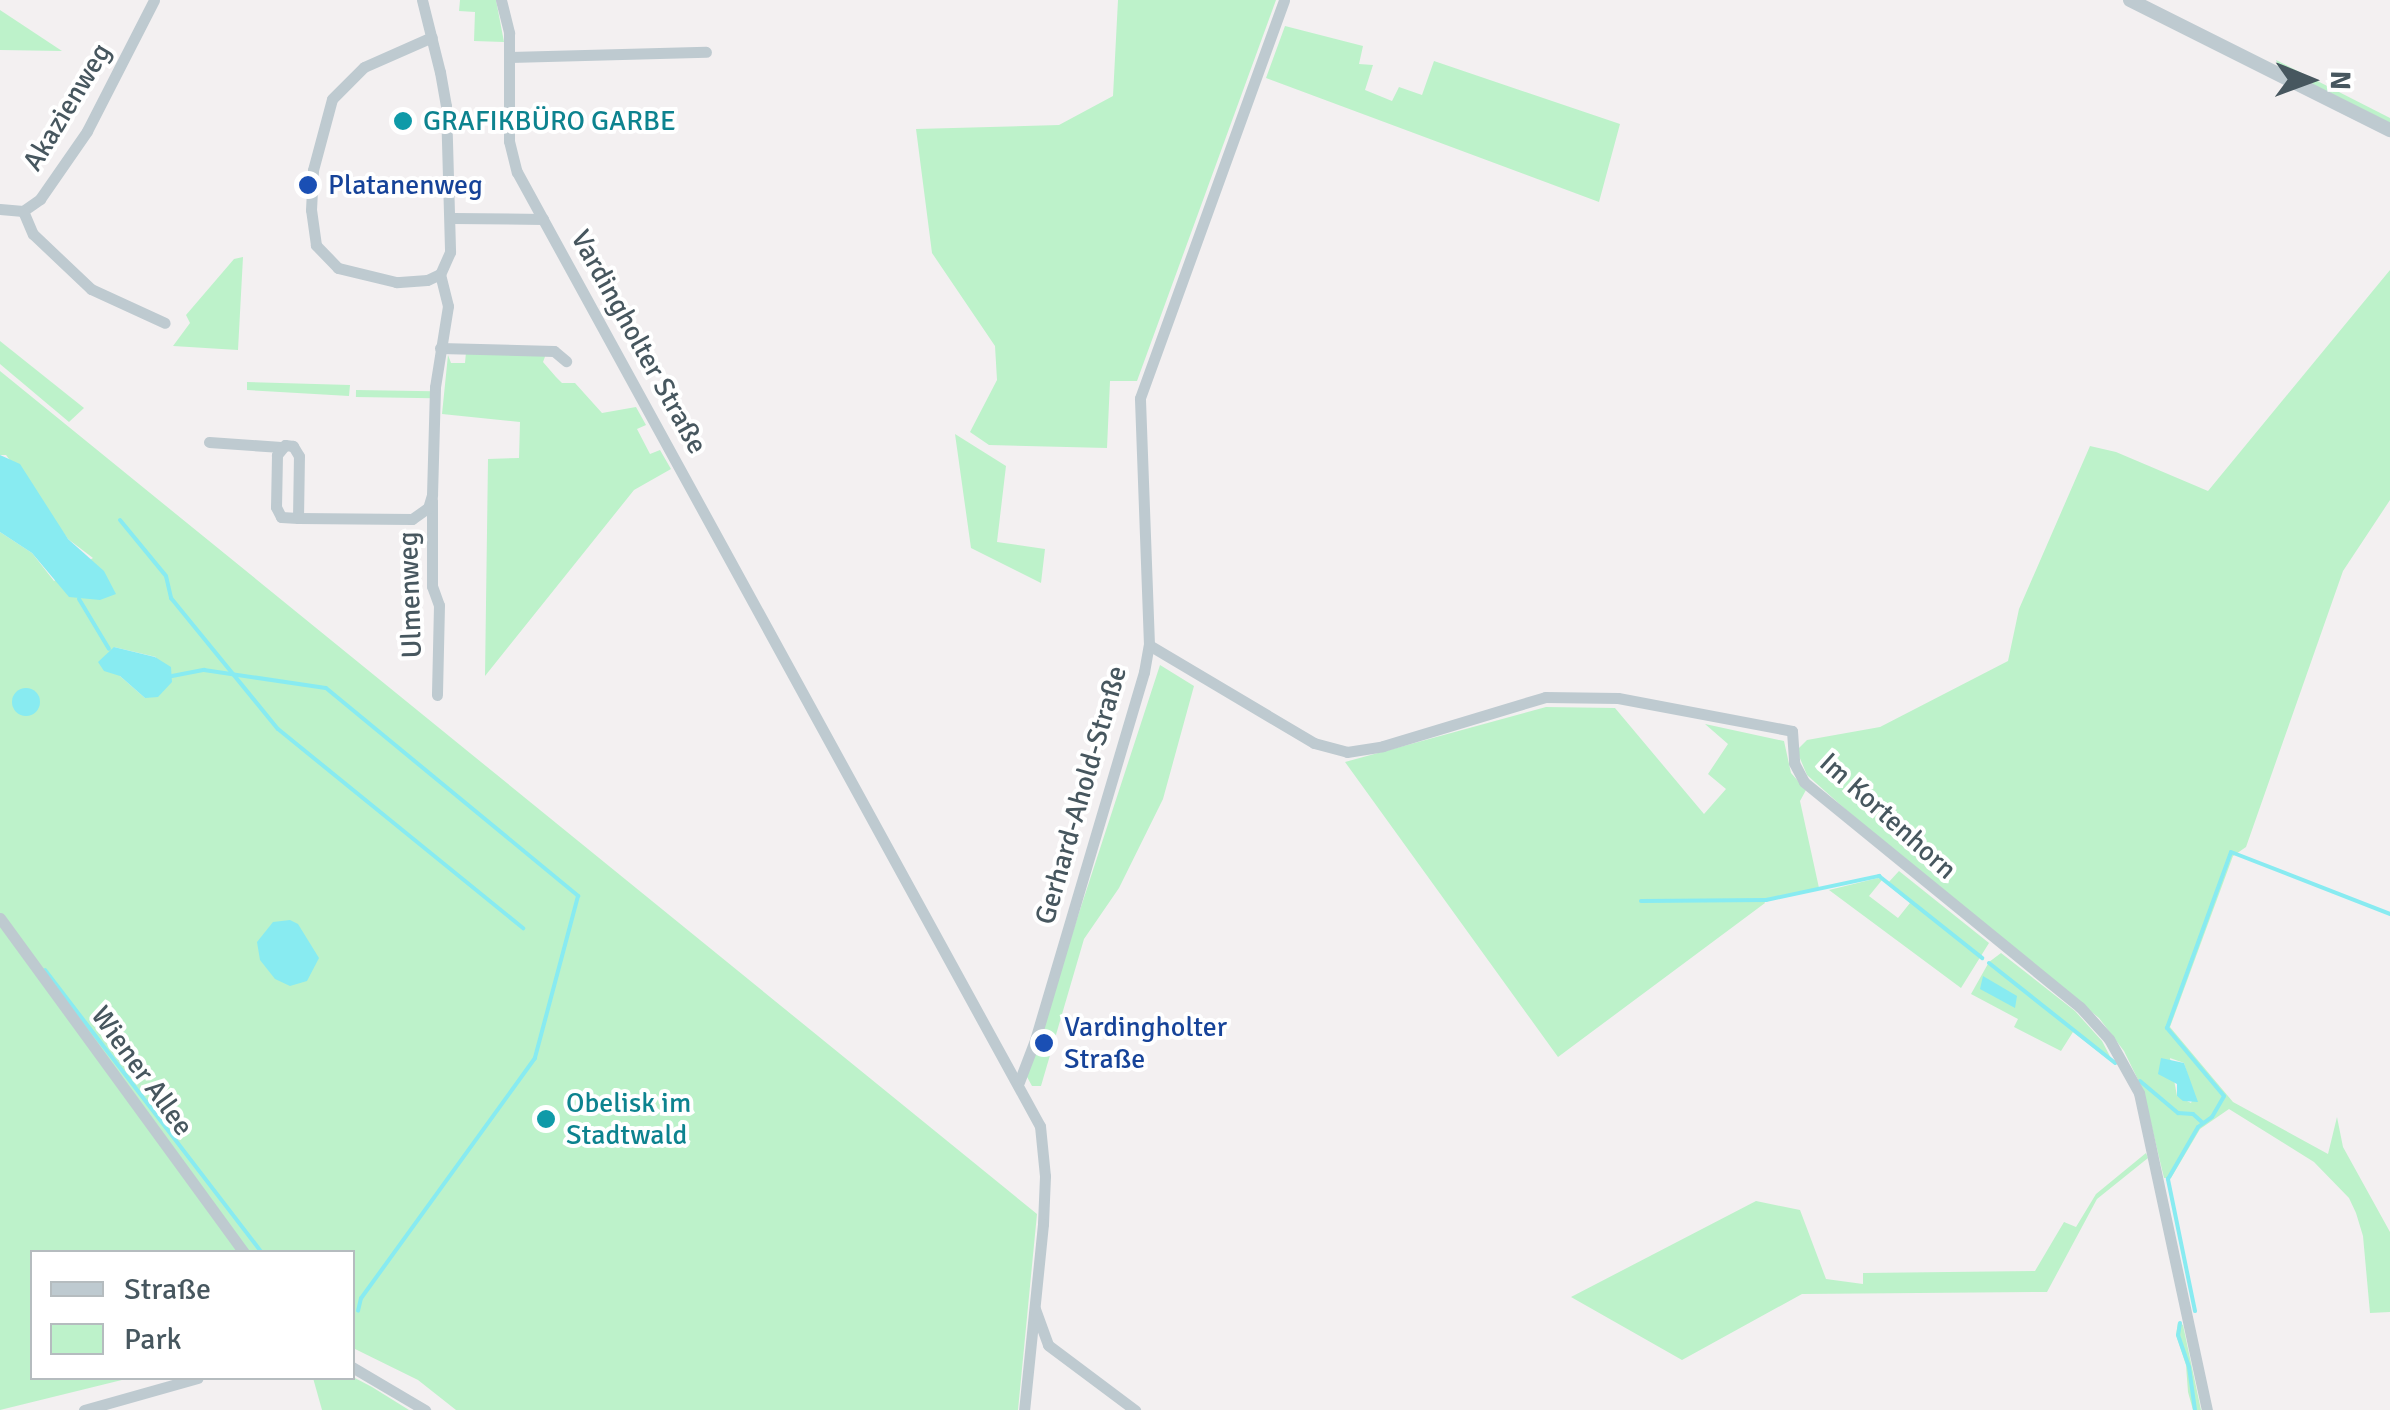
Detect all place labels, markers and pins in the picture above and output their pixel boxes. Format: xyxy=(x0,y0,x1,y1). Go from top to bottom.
place label: GRAFIKBÜRO GARBE xyxy=(423,104,676,138)
marker: GRAFIKBÜRO GARBE xyxy=(392,110,414,132)
place label: Platanenweg xyxy=(328,168,483,202)
marker: Platanenweg xyxy=(297,174,319,196)
place label: Vardingholter Straße xyxy=(1064,1010,1227,1076)
marker: Vardingholter Straße xyxy=(1033,1032,1055,1054)
place label: Obelisk im Stadtwald xyxy=(566,1086,691,1152)
marker: Obelisk im Stadtwald xyxy=(535,1108,557,1130)

